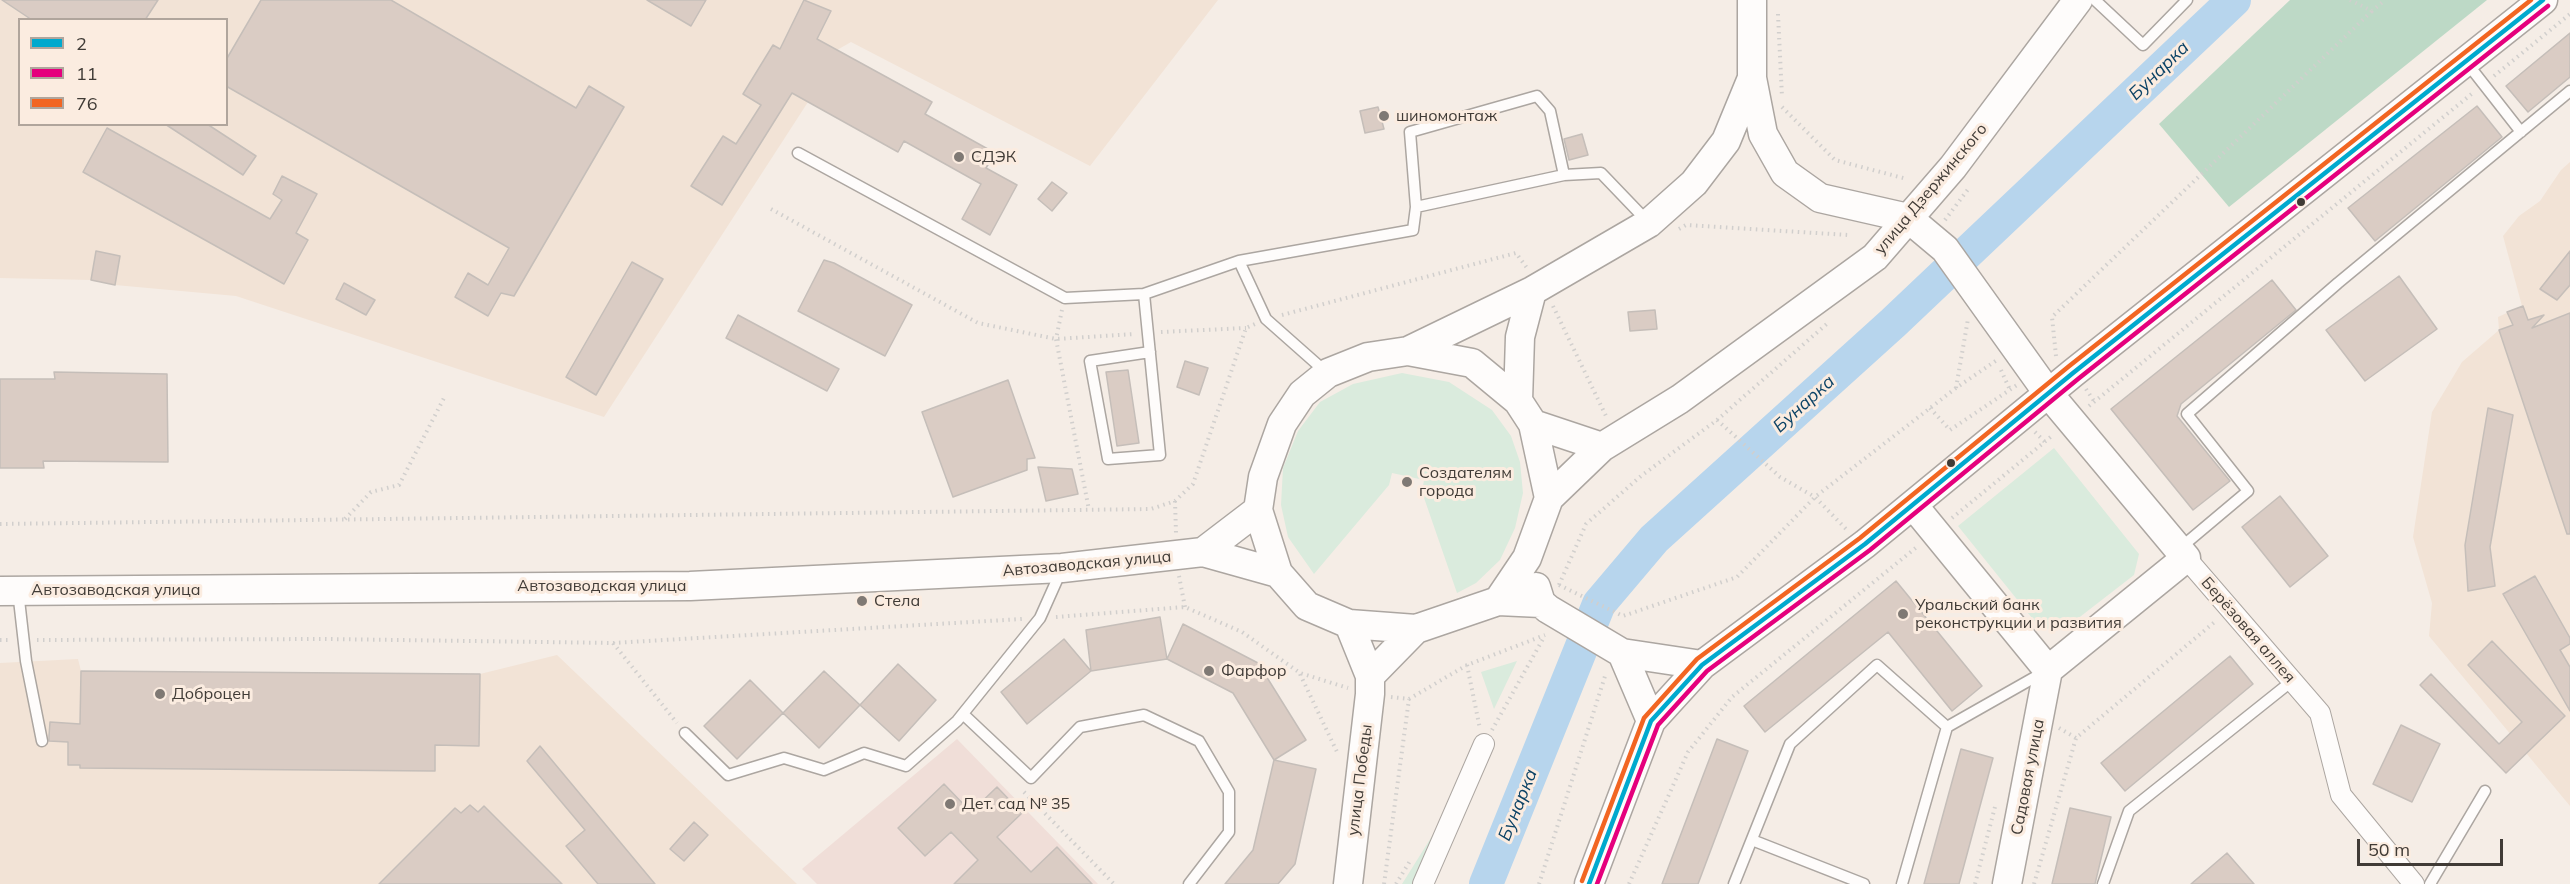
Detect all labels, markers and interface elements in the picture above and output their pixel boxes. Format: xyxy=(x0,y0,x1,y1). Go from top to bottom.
legend xyxy=(18,18,228,126)
text: 2 xyxy=(76,32,87,55)
water label: Бунарка xyxy=(2124,37,2194,105)
text: 11 xyxy=(76,62,98,85)
text: 76 xyxy=(76,92,98,115)
place label: шиномонтаж xyxy=(1396,106,1497,126)
marker: шиномонтаж xyxy=(1377,109,1391,123)
street label: улица Дзержинского xyxy=(1871,120,1991,258)
place label: СДЭК xyxy=(971,147,1016,167)
marker: СДЭК xyxy=(952,150,966,164)
unlabelled marker xyxy=(2295,196,2307,208)
water label: Бунарка xyxy=(1769,371,1839,437)
unlabelled marker xyxy=(1945,457,1957,469)
place label: Создателям города xyxy=(1419,463,1512,501)
marker: Создателям города xyxy=(1400,475,1414,489)
street label: Автозаводская улица xyxy=(1002,547,1172,581)
street label: Берёзовая аллея xyxy=(2197,573,2299,687)
street label: Автозаводская улица xyxy=(517,576,687,596)
street label: Автозаводская улица xyxy=(31,580,201,600)
place label: Стела xyxy=(874,591,920,611)
marker: Стела xyxy=(855,594,869,608)
place label: Уральский банк реконструкции и развития xyxy=(1915,595,2122,633)
marker: Уральский банк реконструкции и развития xyxy=(1896,607,1910,621)
place label: Фарфор xyxy=(1221,661,1287,681)
marker: Фарфор xyxy=(1202,664,1216,678)
place label: Доброцен xyxy=(172,684,251,704)
marker: Доброцен xyxy=(153,687,167,701)
street label: Садовая улица xyxy=(2007,717,2049,837)
street label: улица Победы xyxy=(1344,723,1376,837)
water label: Бунарка xyxy=(1494,766,1542,844)
place label: Дет. сад № 35 xyxy=(962,794,1070,814)
marker: Дет. сад № 35 xyxy=(943,797,957,811)
scale bar xyxy=(2360,827,2506,865)
text: 50 m xyxy=(2368,838,2410,861)

